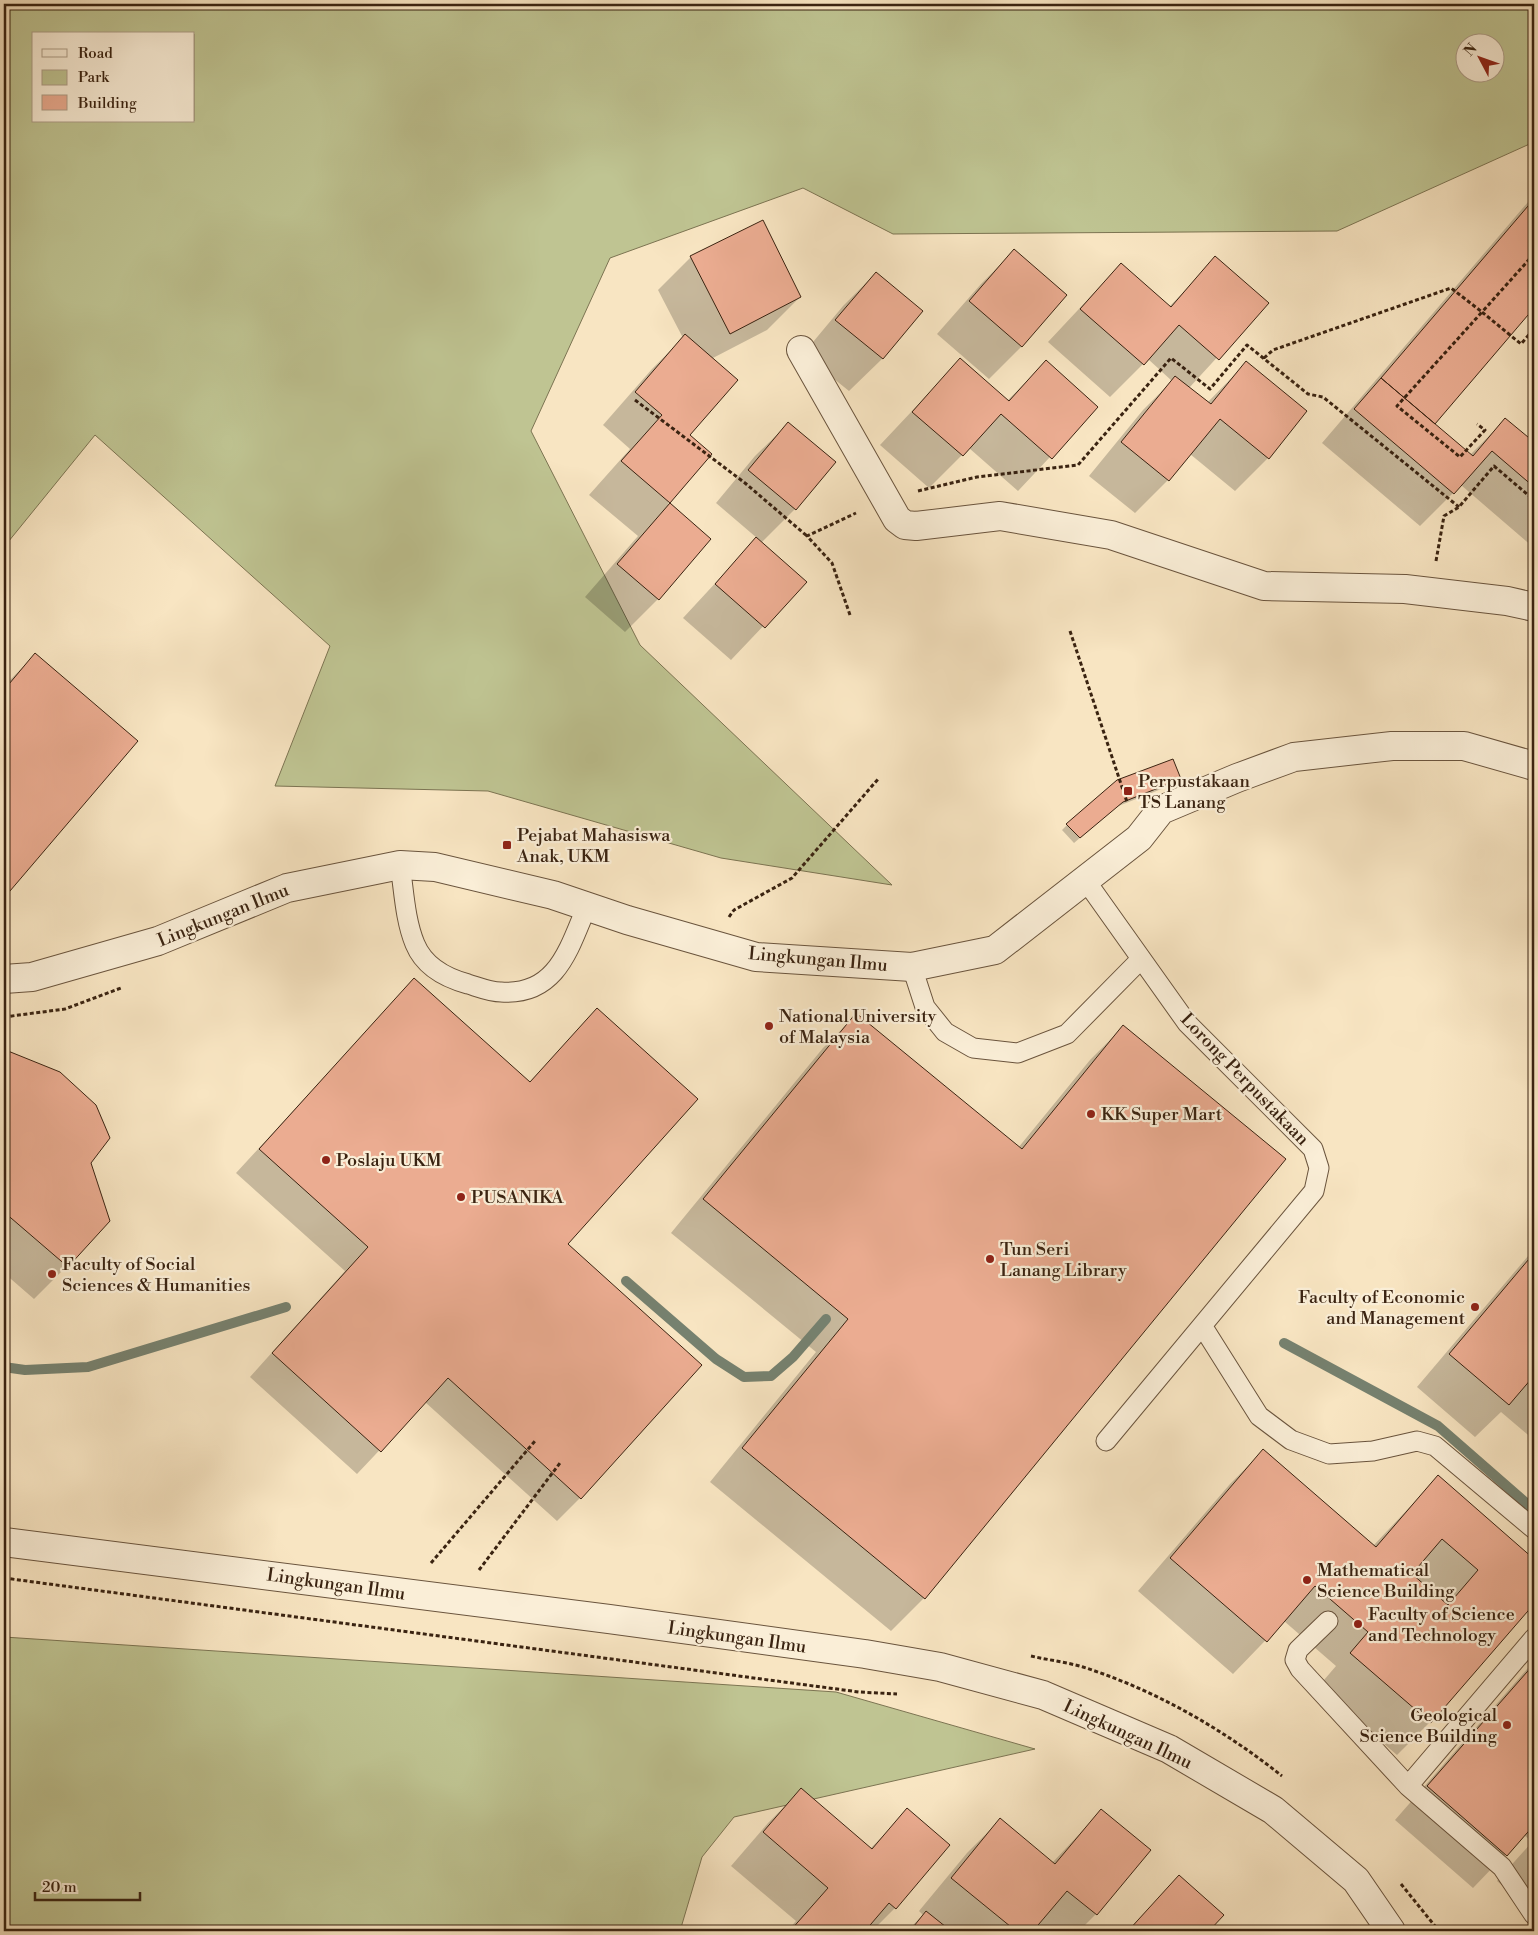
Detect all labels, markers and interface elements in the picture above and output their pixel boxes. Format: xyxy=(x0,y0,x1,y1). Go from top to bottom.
legend xyxy=(32,32,195,122)
north arrow xyxy=(1456,32,1506,82)
text: N xyxy=(1461,40,1481,60)
text: Road xyxy=(78,44,113,63)
text: Park xyxy=(78,68,110,87)
text: Building xyxy=(77,94,137,113)
place label: Perpustakaan TS Lanang xyxy=(1138,770,1250,814)
marker: Perpustakaan TS Lanang xyxy=(1122,785,1134,797)
place label: Pejabat Mahasiswa Anak, UKM xyxy=(516,824,671,868)
marker: Pejabat Mahasiswa Anak, UKM xyxy=(501,839,513,851)
street label: Lingkungan Ilmu xyxy=(154,878,293,952)
street label: Lingkungan Ilmu xyxy=(747,942,889,977)
place label: National University of Malaysia xyxy=(779,1005,937,1049)
street label: Lorong Perpustakaan xyxy=(1175,1008,1314,1151)
marker: National University of Malaysia xyxy=(763,1020,775,1032)
place label: KK Super Mart xyxy=(1101,1103,1223,1126)
marker: KK Super Mart xyxy=(1085,1108,1097,1120)
place label: Poslaju UKM xyxy=(336,1149,442,1172)
marker: Poslaju UKM xyxy=(320,1154,332,1166)
place label: PUSANIKA xyxy=(471,1186,564,1209)
marker: PUSANIKA xyxy=(455,1191,467,1203)
place label: Tun Seri Lanang Library xyxy=(1000,1238,1127,1282)
place label: Faculty of Social Sciences & Humanities xyxy=(62,1253,250,1297)
marker: Tun Seri Lanang Library xyxy=(984,1253,996,1265)
marker: Faculty of Social Sciences & Humanities xyxy=(46,1268,58,1280)
place label: Faculty of Economic and Management xyxy=(1298,1286,1466,1330)
marker: Faculty of Economic and Management xyxy=(1469,1301,1481,1313)
place label: Mathematical Science Building xyxy=(1317,1559,1455,1603)
street label: Lingkungan Ilmu xyxy=(265,1563,408,1606)
marker: Mathematical Science Building xyxy=(1301,1574,1313,1586)
place label: Faculty of Science and Technology xyxy=(1368,1603,1515,1647)
street label: Lingkungan Ilmu xyxy=(666,1616,809,1659)
marker: Faculty of Science and Technology xyxy=(1352,1618,1364,1630)
street label: Lingkungan Ilmu xyxy=(1060,1694,1197,1775)
place label: Geological Science Building xyxy=(1360,1704,1498,1748)
marker: Geological Science Building xyxy=(1501,1719,1513,1731)
scale bar xyxy=(35,1870,140,1902)
text: 20 m xyxy=(42,1878,77,1897)

